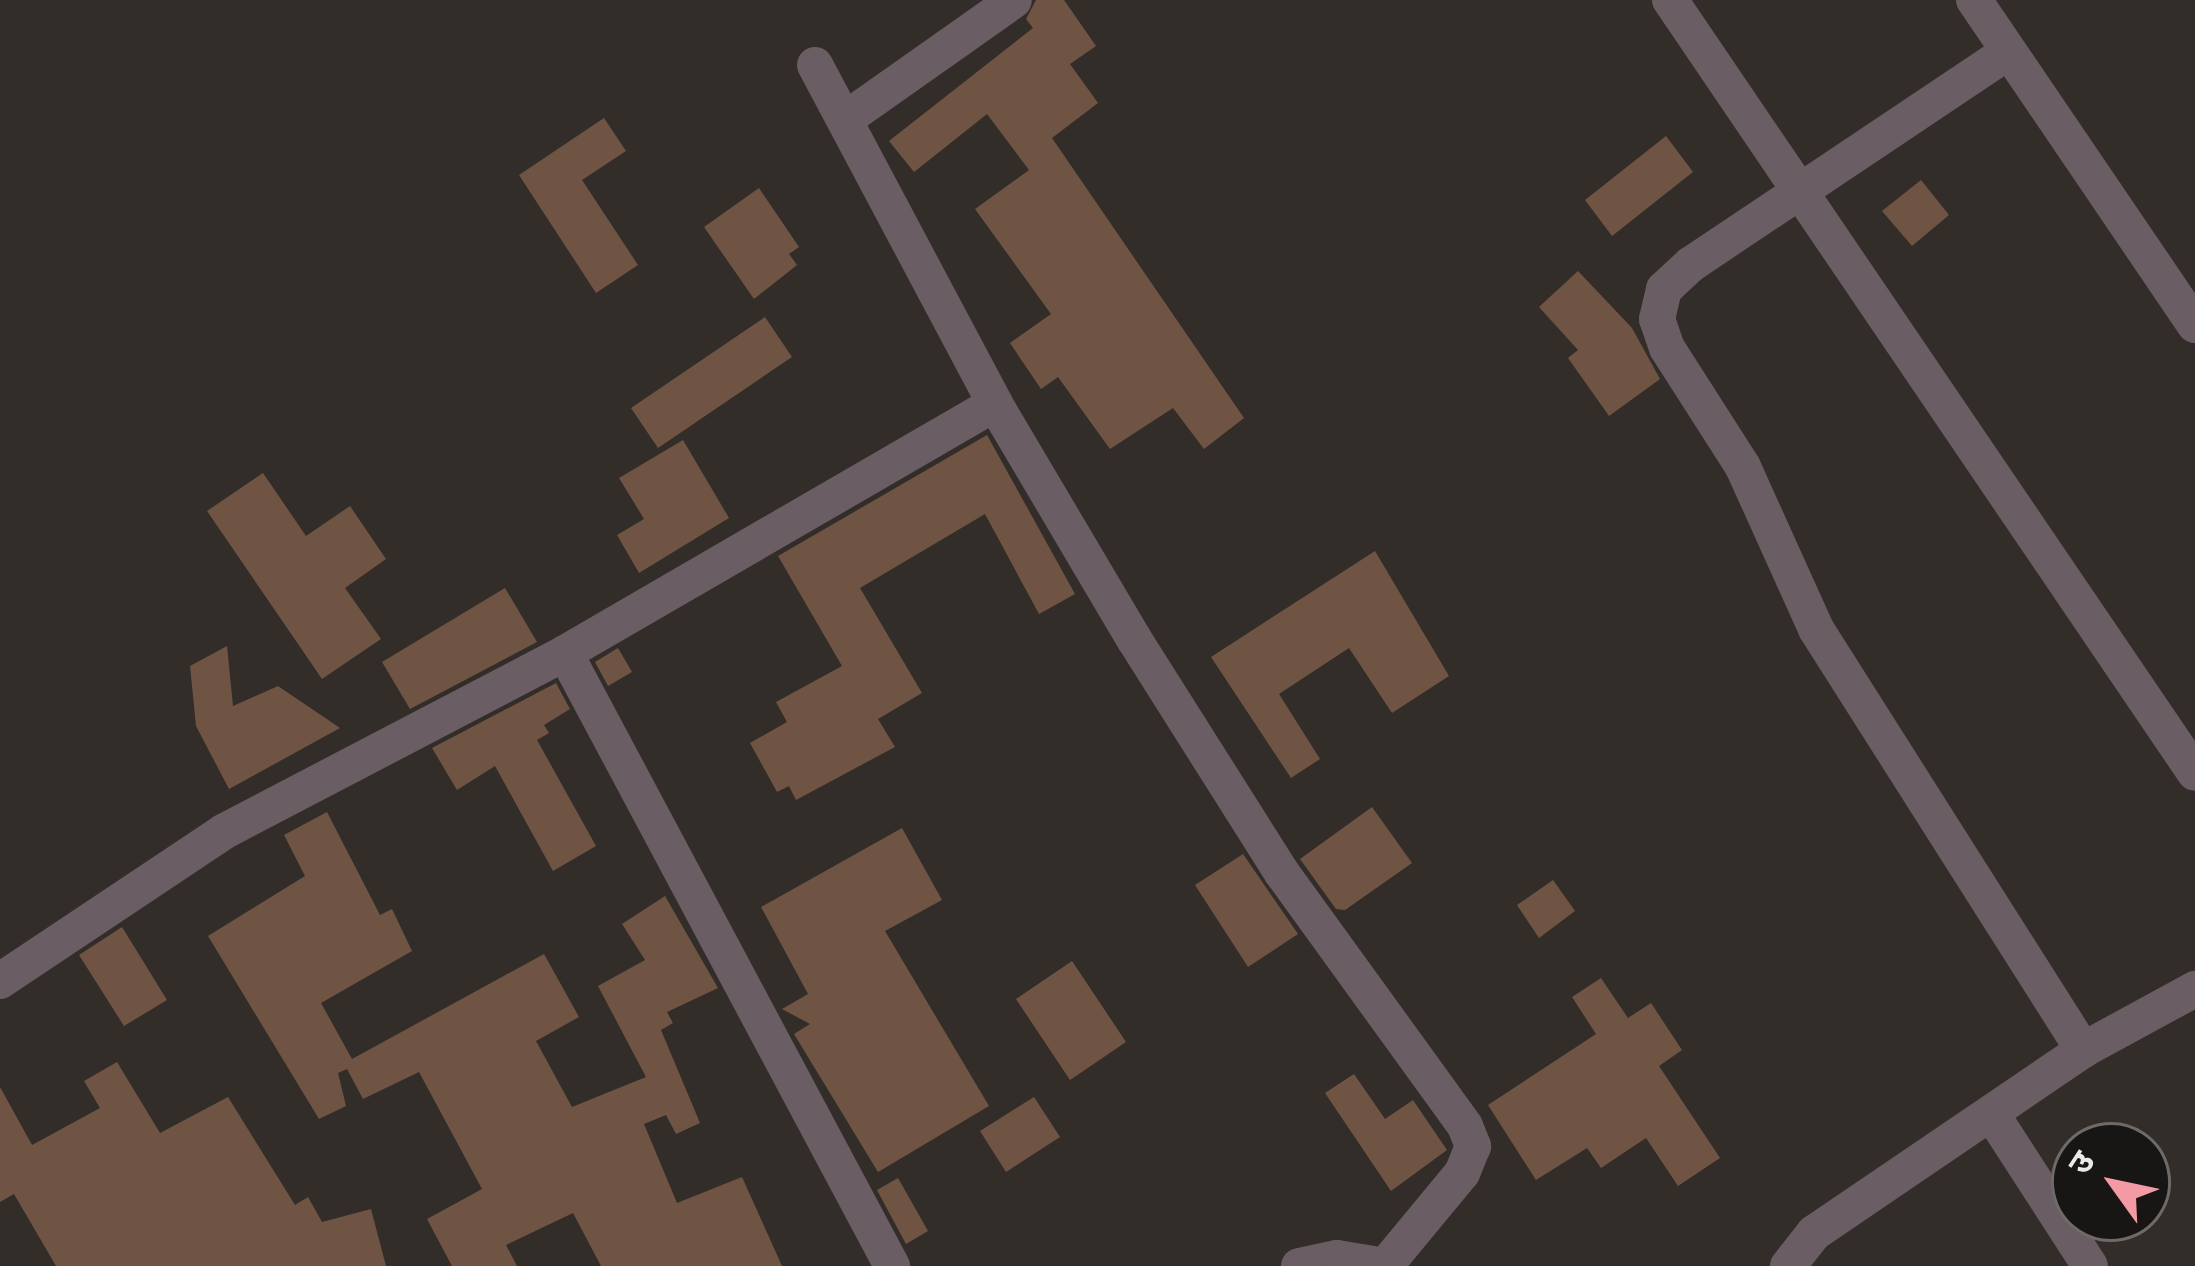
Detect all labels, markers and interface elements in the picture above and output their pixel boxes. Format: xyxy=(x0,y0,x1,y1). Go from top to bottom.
north arrow xyxy=(2051,1122,2171,1242)
text: उ xyxy=(2064,1147,2102,1181)

